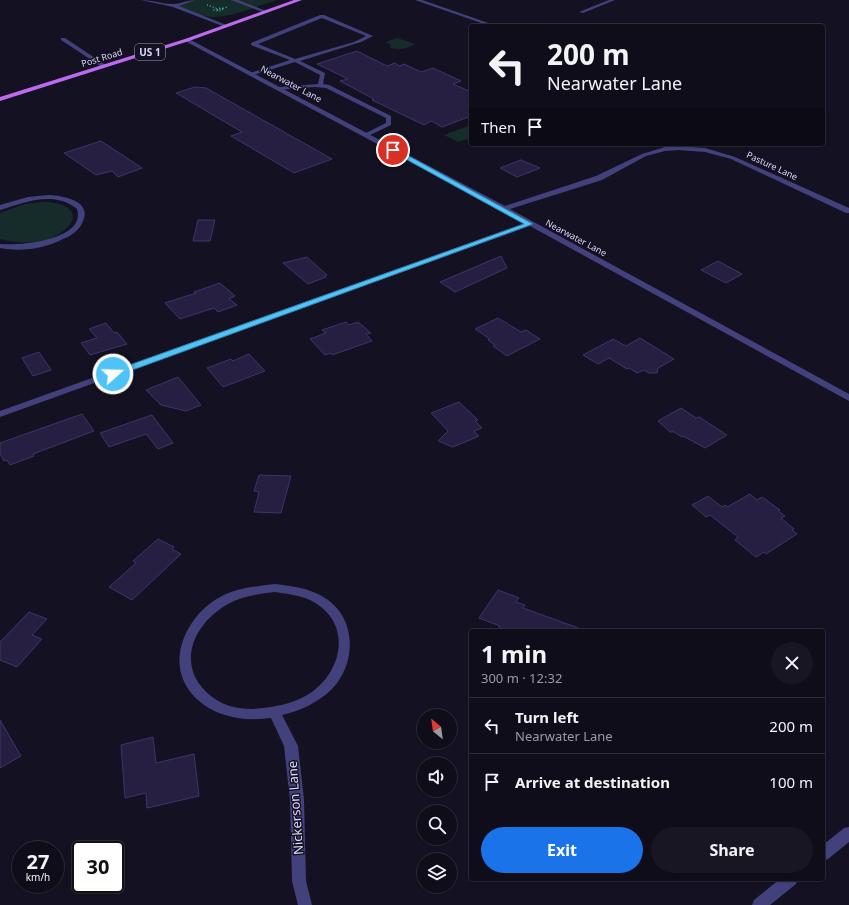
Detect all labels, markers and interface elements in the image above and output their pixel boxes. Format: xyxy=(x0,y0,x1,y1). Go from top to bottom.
text: 200 m xyxy=(547,35,630,73)
icon: left xyxy=(481,40,533,92)
road number: US 1 xyxy=(135,44,165,60)
street label: Post Road xyxy=(80,45,124,70)
street label: Nearwater Lane xyxy=(258,62,324,105)
text: Nearwater Lane xyxy=(547,71,682,95)
icon: arrive xyxy=(524,116,546,138)
text: Then xyxy=(481,117,516,137)
pin xyxy=(376,133,410,167)
icon: arrive xyxy=(382,139,404,161)
street label: Pasture Lane xyxy=(745,148,800,183)
street label: Nearwater Lane xyxy=(543,216,609,259)
position arrow xyxy=(92,353,134,395)
text: 1 min xyxy=(481,637,547,670)
button: close xyxy=(771,642,813,684)
text: 300 m · 12:32 xyxy=(481,669,562,687)
text: Turn left xyxy=(515,707,579,727)
north arrow xyxy=(417,709,457,749)
map controls xyxy=(417,709,457,893)
icon: left xyxy=(481,715,503,737)
text: 200 m xyxy=(769,716,813,736)
text: Nearwater Lane xyxy=(515,727,613,745)
button: sound xyxy=(417,757,457,797)
street label: Nickerson Lane xyxy=(283,760,307,856)
icon: arrive xyxy=(481,771,503,793)
text: Arrive at destination xyxy=(515,772,670,792)
text: 100 m xyxy=(769,772,813,792)
button: search xyxy=(417,805,457,845)
button: Exit xyxy=(481,827,643,873)
button: Share xyxy=(651,827,813,873)
speed limit sign: 30 xyxy=(72,841,124,893)
text: 27 xyxy=(27,848,49,875)
button: layers xyxy=(417,853,457,893)
text: km/h xyxy=(26,870,50,884)

